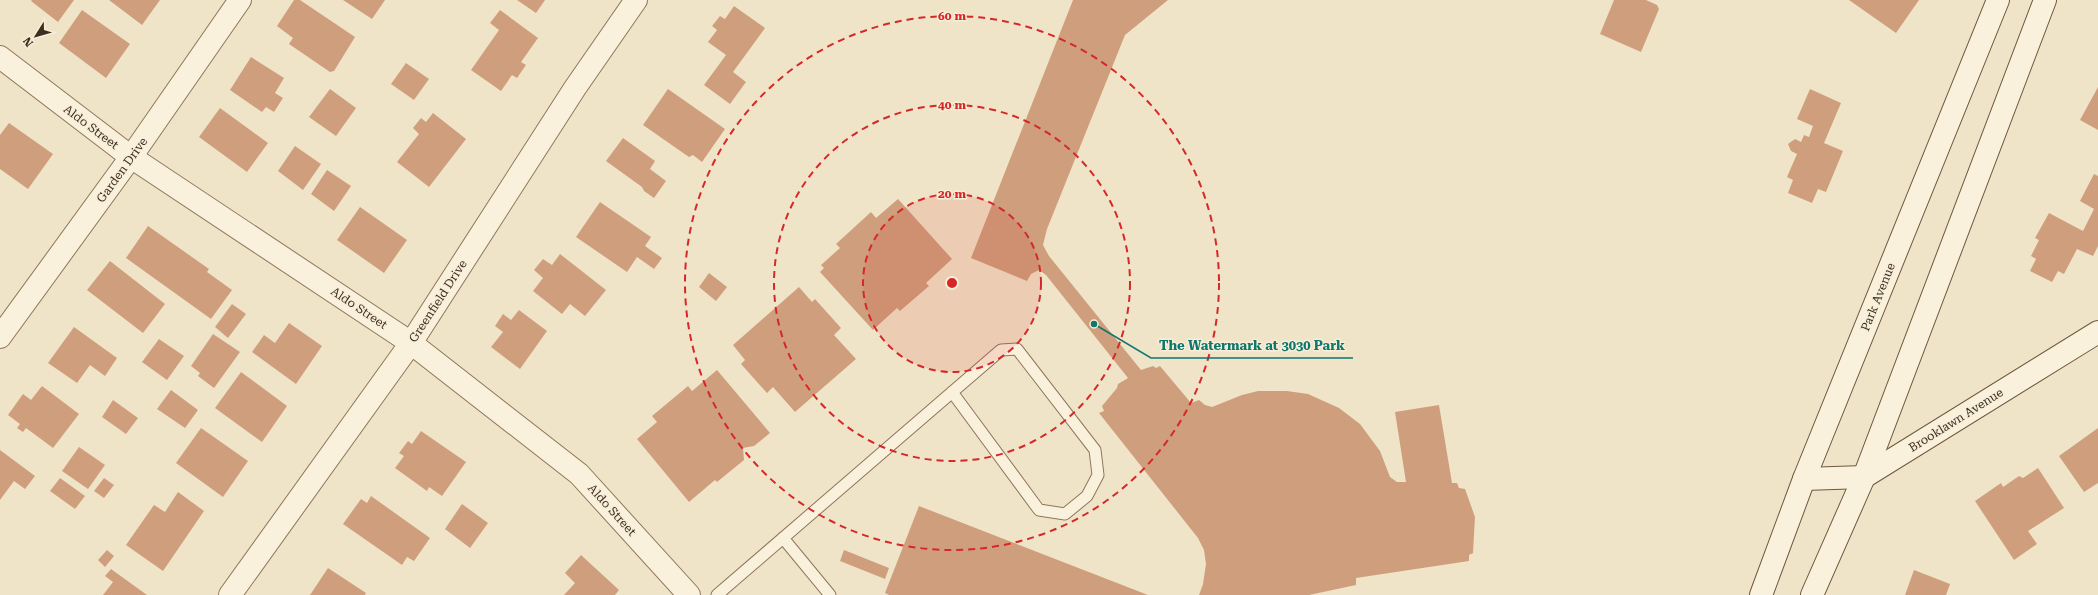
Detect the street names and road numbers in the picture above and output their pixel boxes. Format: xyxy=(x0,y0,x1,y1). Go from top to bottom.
street label: Aldo Street xyxy=(61,102,121,152)
street label: Garden Drive xyxy=(94,134,151,205)
street label: Greenfield Drive xyxy=(406,257,470,345)
street label: Park Avenue xyxy=(1858,260,1898,333)
street label: Aldo Street xyxy=(328,284,390,332)
street label: Brooklawn Avenue xyxy=(1906,385,2006,455)
street label: Aldo Street xyxy=(585,481,639,539)

